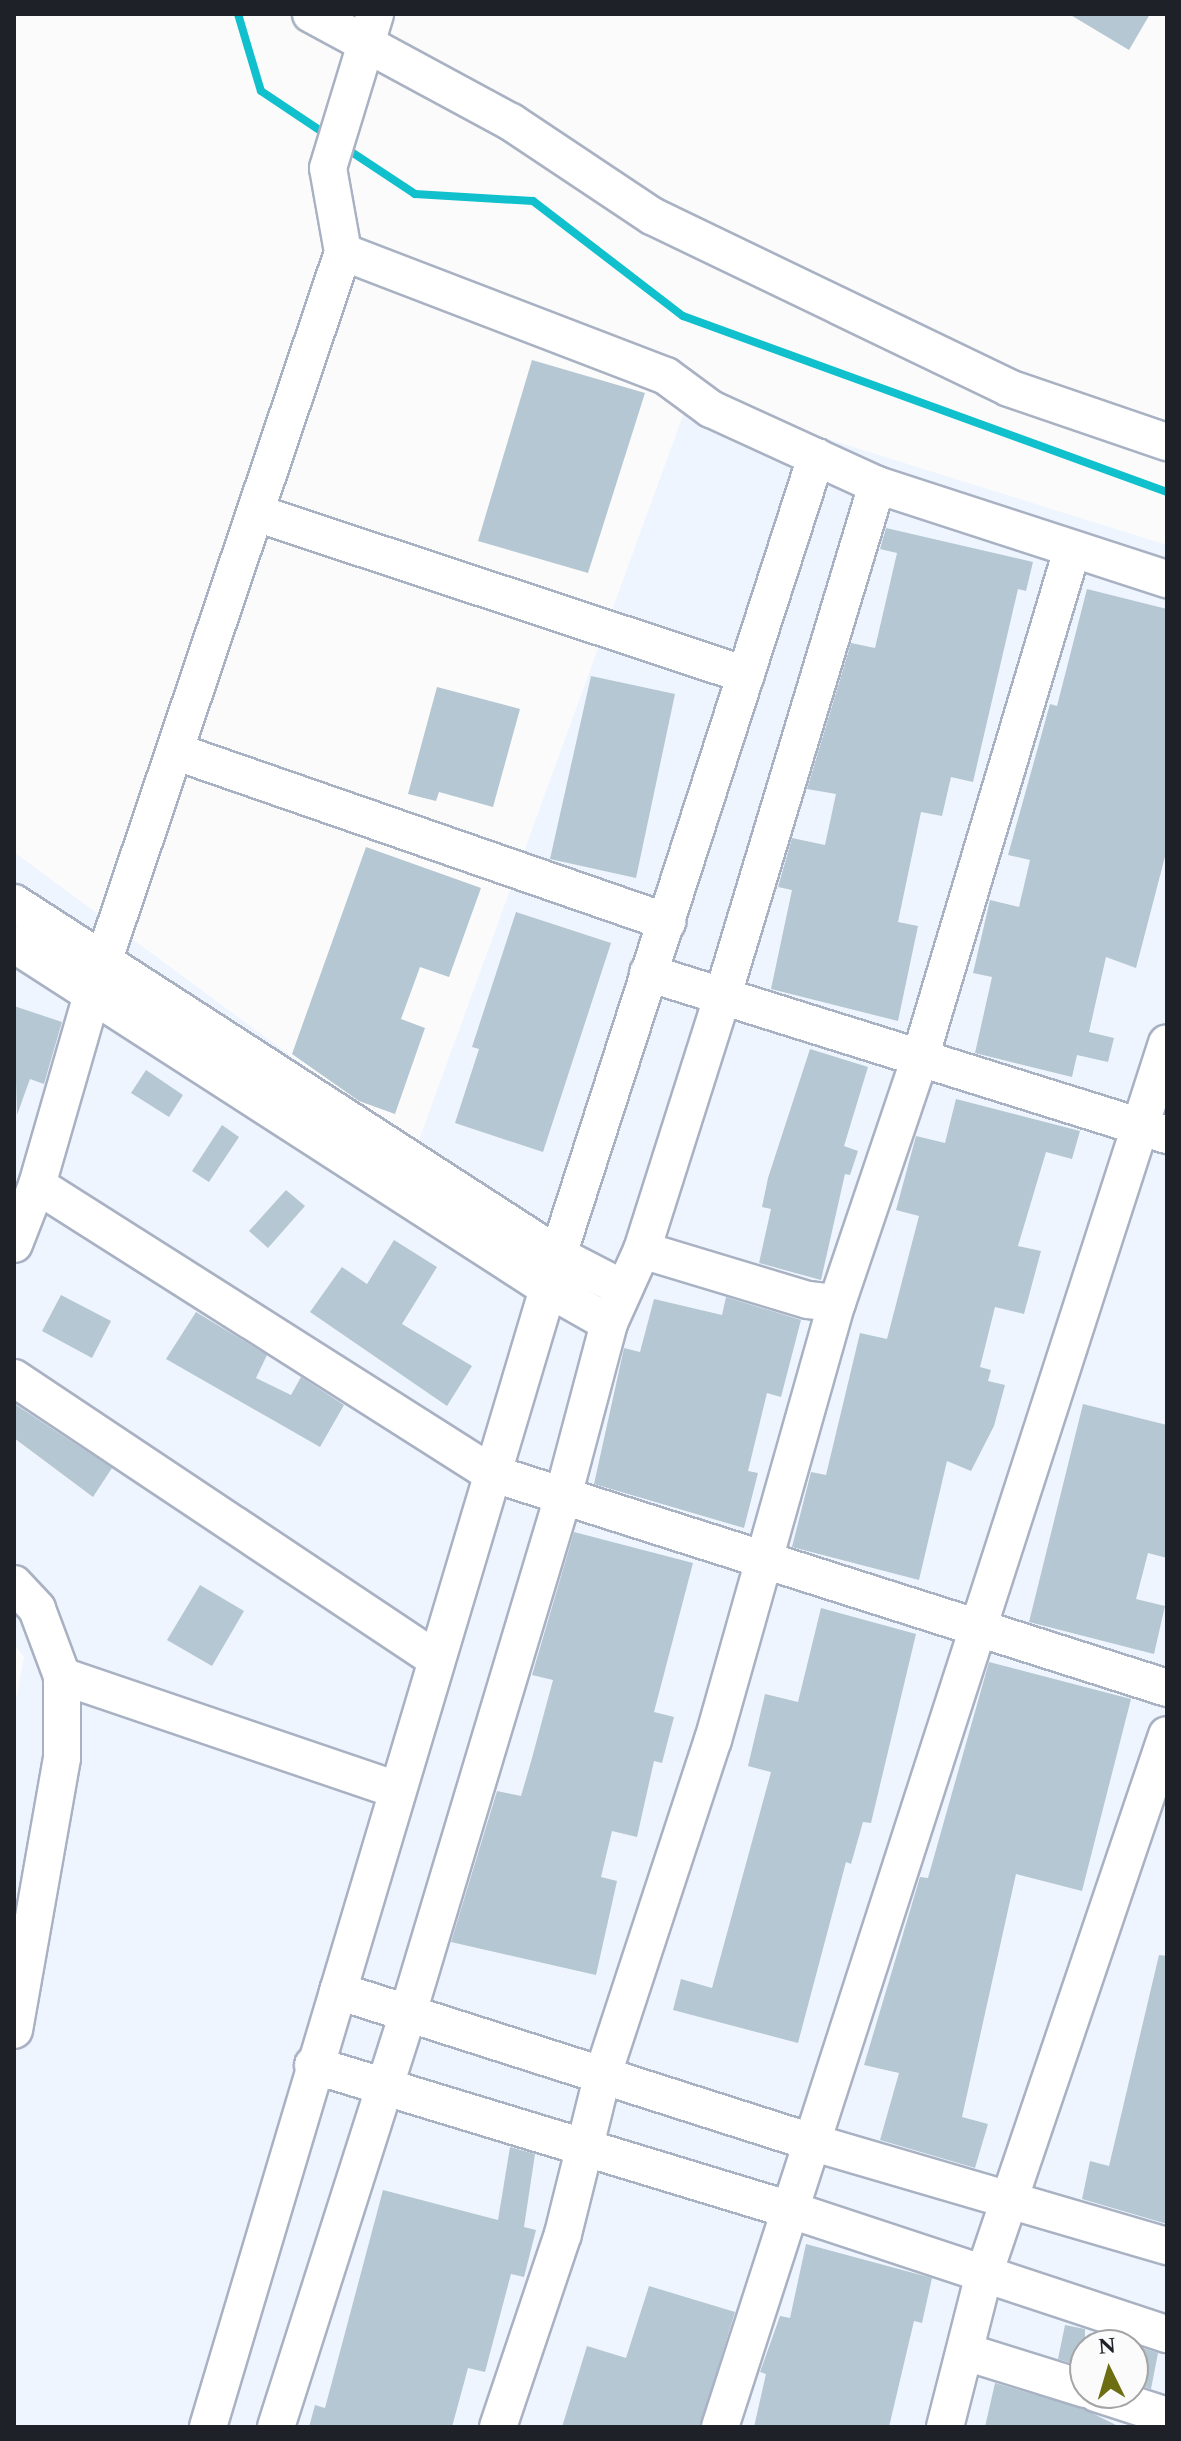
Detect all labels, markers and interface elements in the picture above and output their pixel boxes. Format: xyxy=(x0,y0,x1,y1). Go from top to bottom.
north arrow xyxy=(1069,2329,1149,2409)
text: N xyxy=(1097,2329,1117,2364)

